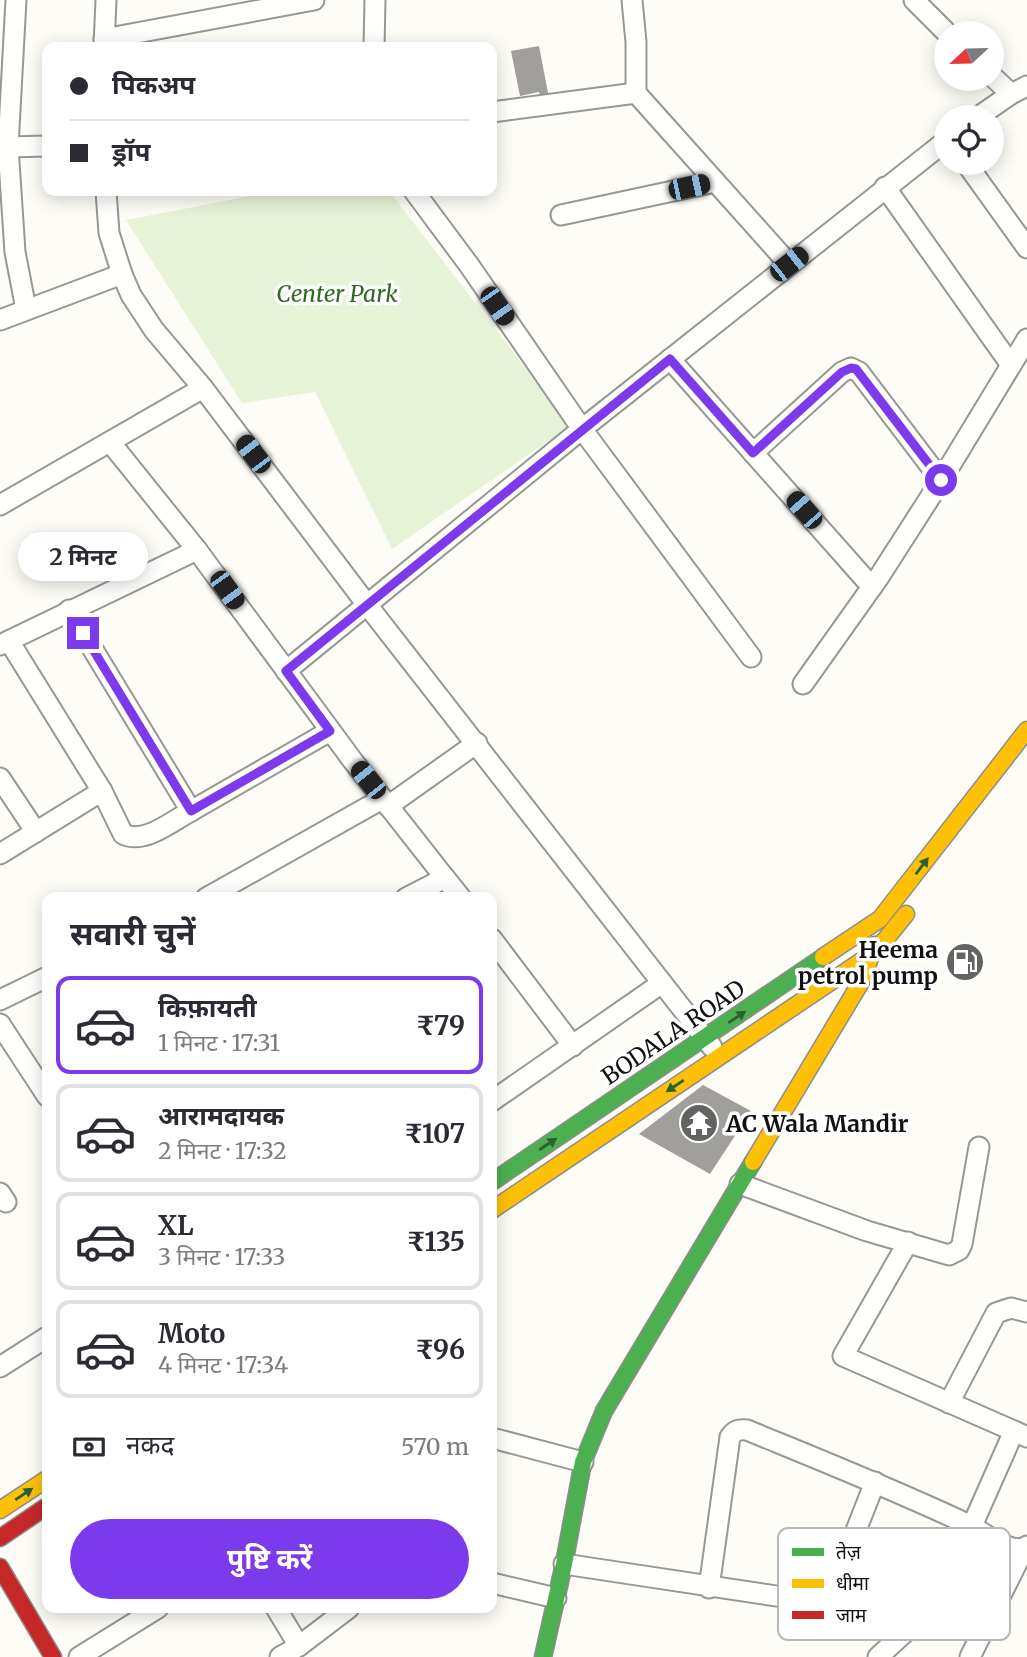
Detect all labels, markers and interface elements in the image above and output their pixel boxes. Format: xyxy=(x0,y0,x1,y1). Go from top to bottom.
north arrow xyxy=(934,21,1004,91)
map controls xyxy=(934,21,1004,175)
text: पिकअप xyxy=(112,68,195,101)
button: locate xyxy=(934,105,1004,175)
text: ड्रॉप xyxy=(112,135,150,168)
car xyxy=(667,172,712,202)
car xyxy=(766,243,813,285)
park label: Center Park xyxy=(276,279,398,308)
car xyxy=(477,283,518,329)
car xyxy=(232,431,275,477)
route start xyxy=(925,464,957,496)
car xyxy=(783,487,826,533)
callout: 2 मिनट xyxy=(18,532,148,580)
text: 2 मिनट xyxy=(49,542,117,571)
car xyxy=(207,567,248,613)
route end xyxy=(67,617,99,649)
car xyxy=(347,757,390,803)
one-way arrow xyxy=(915,857,929,875)
text: सवारी चुनें xyxy=(70,914,195,954)
place label: Heema petrol pump xyxy=(798,935,938,990)
fuel station icon: Heema petrol pump xyxy=(944,941,986,983)
street label: BODALA ROAD xyxy=(596,973,750,1091)
text: किफ़ायती xyxy=(158,991,257,1024)
icon: car xyxy=(74,994,137,1057)
text: ₹79 xyxy=(416,1009,465,1042)
one-way arrow xyxy=(727,1010,747,1023)
text: 1 मिनट · 17:31 xyxy=(158,1028,280,1057)
one-way arrow xyxy=(665,1079,684,1092)
text: आरामदायक xyxy=(158,1099,284,1132)
icon: car xyxy=(74,1102,137,1165)
temple icon: AC Wala Mandir xyxy=(678,1102,720,1144)
place label: AC Wala Mandir xyxy=(725,1109,909,1138)
text: ₹107 xyxy=(404,1117,465,1150)
text: 2 मिनट · 17:32 xyxy=(158,1136,287,1165)
one-way arrow xyxy=(539,1137,557,1151)
text: XL xyxy=(158,1209,194,1242)
icon: car xyxy=(74,1210,137,1273)
text: ₹135 xyxy=(407,1225,465,1258)
text: 3 मिनट · 17:33 xyxy=(158,1242,285,1271)
text: Moto xyxy=(158,1317,225,1350)
icon: car xyxy=(74,1318,137,1381)
text: ₹96 xyxy=(415,1333,465,1366)
text: 4 मिनट · 17:34 xyxy=(158,1350,288,1379)
icon: cash xyxy=(70,1428,108,1466)
text: नकद xyxy=(126,1428,174,1461)
text: 570 m xyxy=(401,1432,469,1461)
one-way arrow xyxy=(14,1488,33,1501)
button: पुष्टि करें xyxy=(70,1519,469,1599)
legend xyxy=(778,1528,1010,1640)
text: तेज़ xyxy=(836,1540,862,1564)
text: धीमा xyxy=(836,1571,870,1595)
text: जाम xyxy=(836,1603,867,1627)

